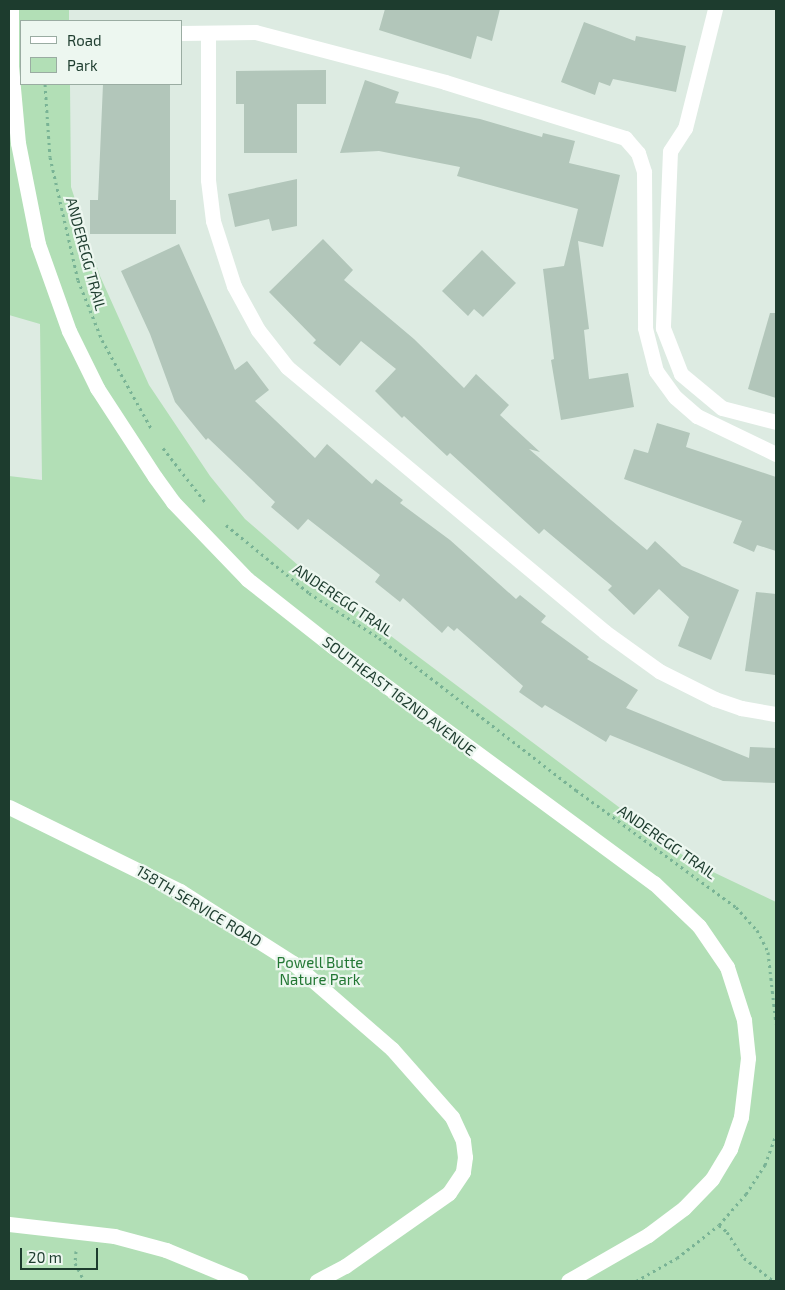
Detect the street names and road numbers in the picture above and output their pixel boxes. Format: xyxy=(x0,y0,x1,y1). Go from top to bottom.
street label: ANDEREGG TRAIL xyxy=(62,195,110,313)
street label: ANDEREGG TRAIL xyxy=(289,560,397,640)
street label: SOUTHEAST 162ND AVENUE xyxy=(319,632,479,760)
street label: ANDEREGG TRAIL xyxy=(614,801,720,883)
street label: 158TH SERVICE ROAD xyxy=(133,861,265,951)

